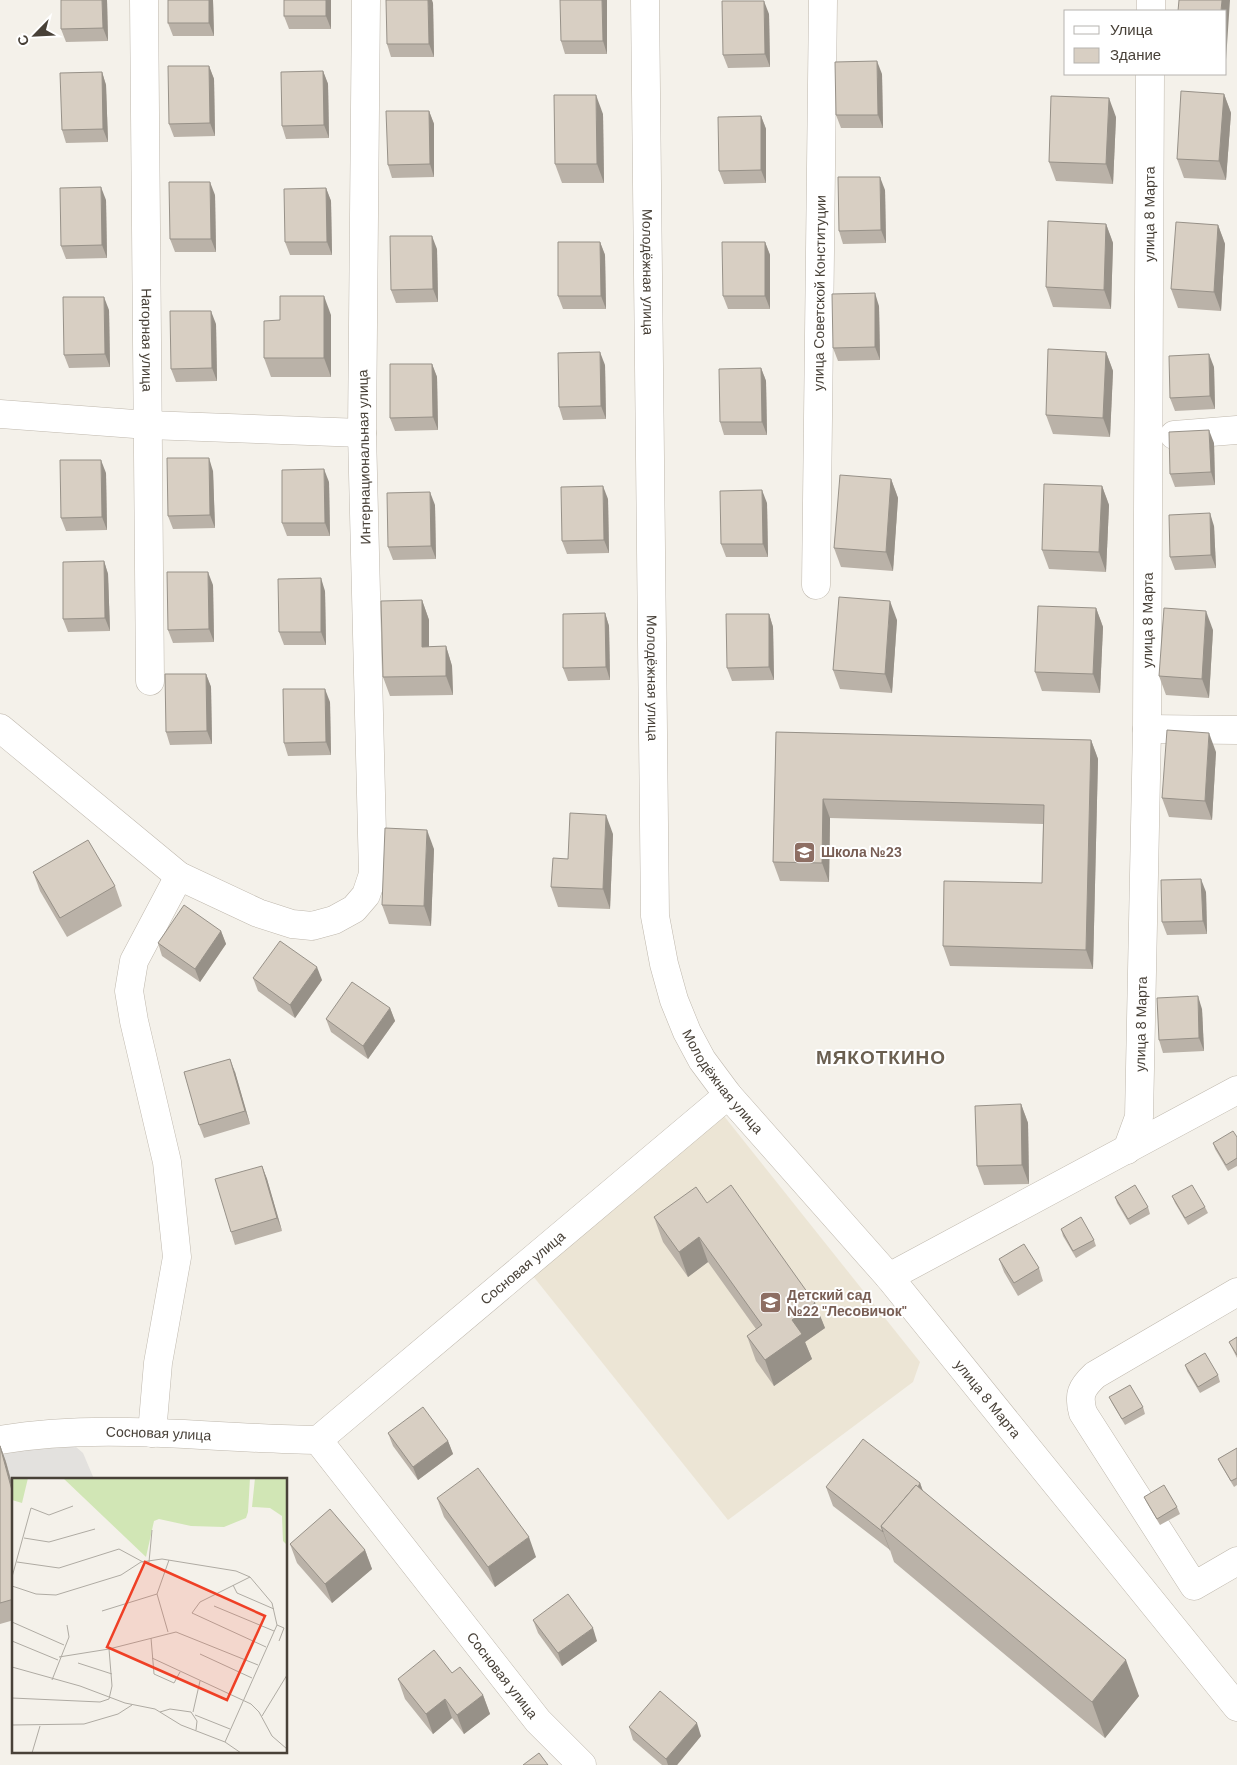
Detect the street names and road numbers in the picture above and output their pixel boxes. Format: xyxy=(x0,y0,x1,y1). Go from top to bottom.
street label: улица 8 Марта xyxy=(1140,166,1159,262)
street label: улица Советской Конституции xyxy=(809,195,830,391)
street label: Молодёжная улица xyxy=(638,209,658,335)
street label: Нагорная улица xyxy=(138,288,156,392)
street label: Интернациональная улица xyxy=(353,369,375,545)
street label: улица 8 Марта xyxy=(1138,572,1157,668)
street label: Молодёжная улица xyxy=(643,615,662,741)
street label: улица 8 Марта xyxy=(1131,976,1151,1072)
street label: Молодёжная улица xyxy=(678,1026,767,1138)
street label: Сосновая улица xyxy=(476,1227,569,1309)
street label: улица 8 Марта xyxy=(951,1356,1025,1442)
street label: Сосновая улица xyxy=(106,1423,212,1445)
street label: Сосновая улица xyxy=(463,1628,542,1723)

